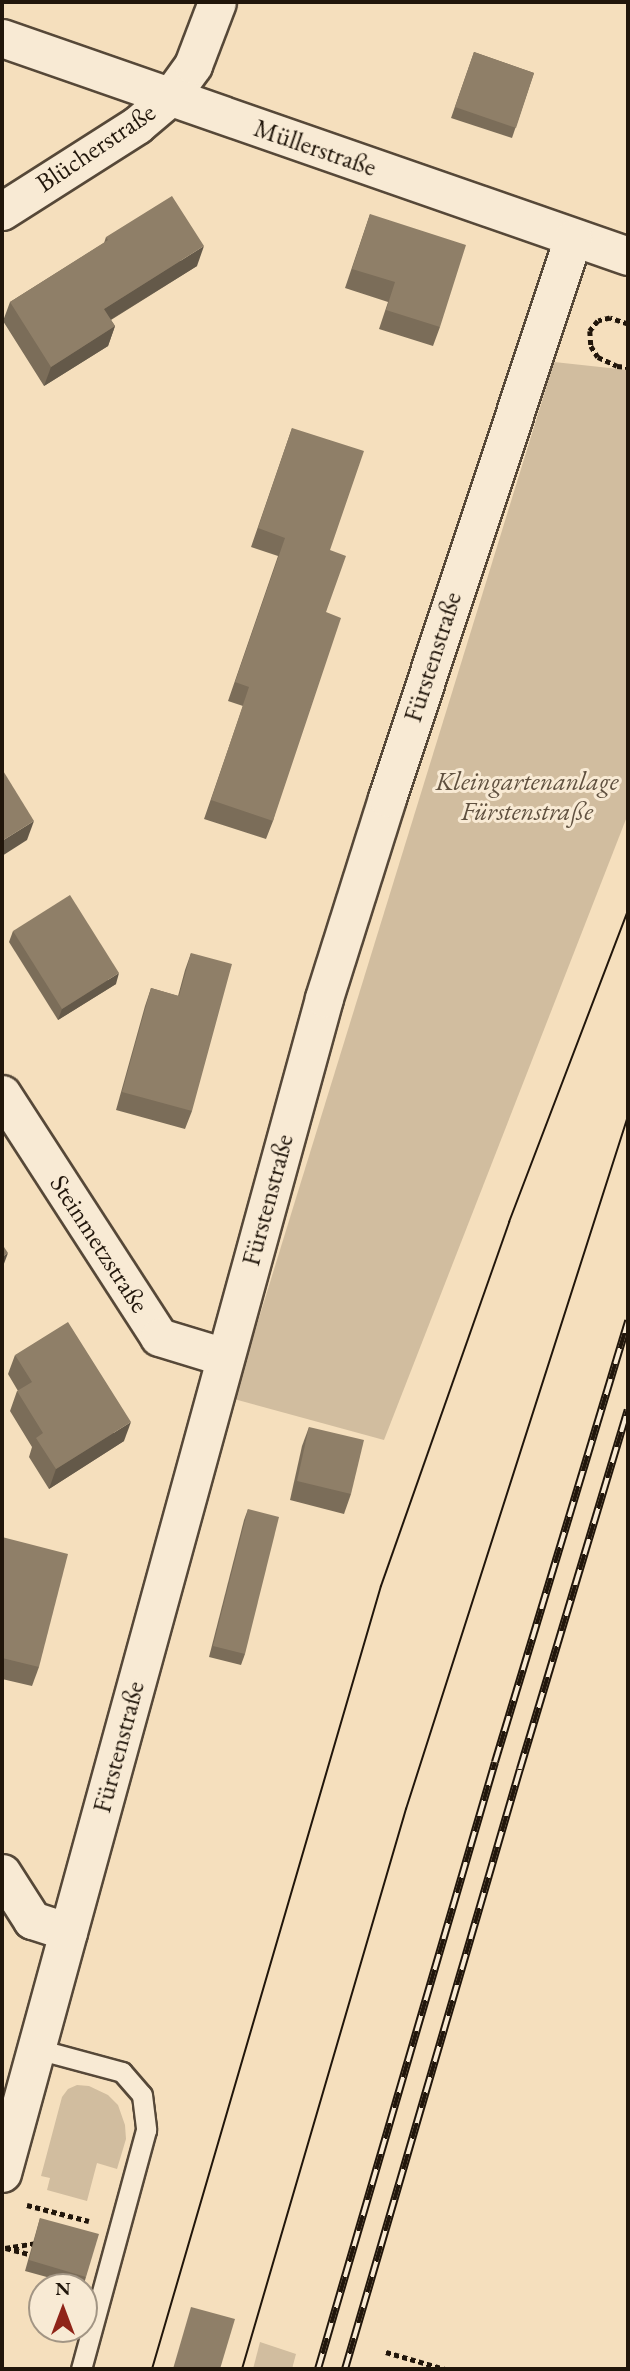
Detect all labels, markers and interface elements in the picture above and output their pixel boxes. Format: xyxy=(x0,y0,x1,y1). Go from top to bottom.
street label: Blücherstraße xyxy=(31,97,161,199)
street label: Müllerstraße xyxy=(250,113,380,183)
street label: Fürstenstraße xyxy=(397,588,469,726)
park label: Kleingartenanlage Fürstenstraße xyxy=(435,766,619,828)
street label: Fürstenstraße xyxy=(235,1131,301,1269)
street label: Steinmetzstraße xyxy=(43,1169,155,1319)
street label: Fürstenstraße xyxy=(86,1678,152,1816)
north arrow xyxy=(28,2273,98,2343)
text: N xyxy=(55,2276,71,2301)

